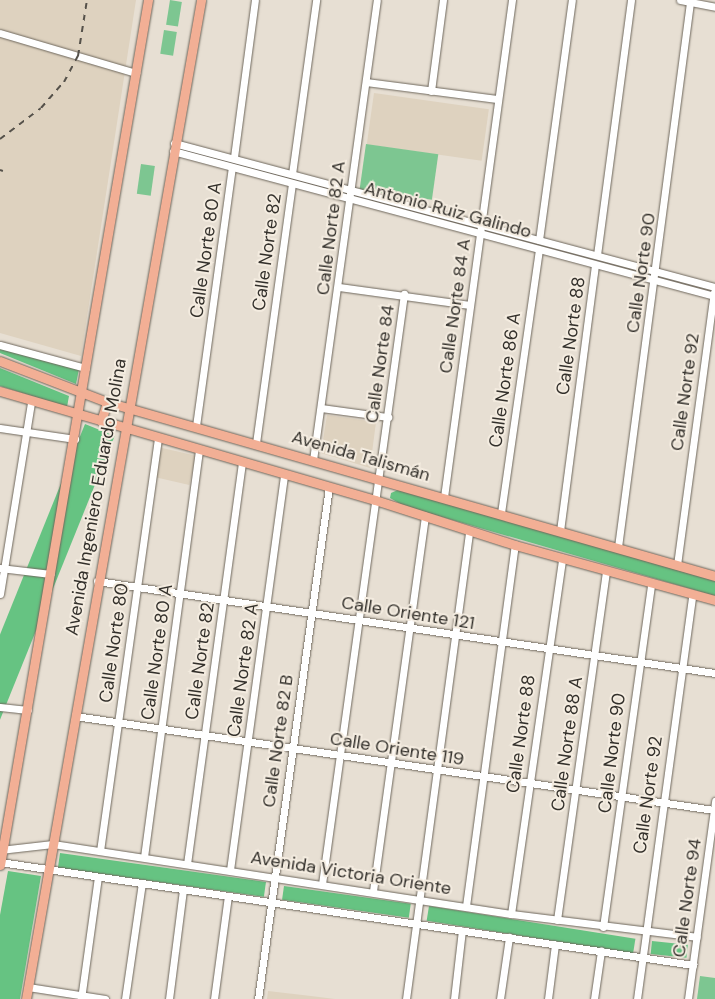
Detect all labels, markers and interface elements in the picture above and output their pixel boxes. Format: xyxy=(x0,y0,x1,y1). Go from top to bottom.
street label: Calle Norte 82 A xyxy=(312,160,350,296)
street label: Antonio Ruiz Galindo xyxy=(362,177,534,243)
street label: Calle Norte 80 A xyxy=(186,181,226,319)
street label: Calle Norte 82 xyxy=(248,192,286,312)
street label: Calle Norte 90 xyxy=(622,212,660,334)
street label: Calle Norte 84 A xyxy=(435,237,475,375)
street label: Calle Norte 88 xyxy=(552,275,590,397)
street label: Calle Norte 84 xyxy=(361,303,399,425)
street label: Calle Norte 86 A xyxy=(485,311,525,449)
street label: Calle Norte 92 xyxy=(666,332,704,452)
street label: Avenida Ingeniero Eduardo Molina xyxy=(61,357,131,637)
street label: Avenida Talismán xyxy=(289,426,433,486)
street label: Calle Norte 80 xyxy=(95,582,133,704)
street label: Calle Norte 80 A xyxy=(137,583,177,721)
street label: Calle Oriente 121 xyxy=(340,592,476,634)
street label: Calle Norte 82 xyxy=(181,601,219,721)
street label: Calle Norte 82 A xyxy=(223,602,263,738)
street label: Calle Norte 82 B xyxy=(258,673,298,809)
street label: Calle Norte 88 xyxy=(502,673,540,795)
street label: Calle Norte 88 A xyxy=(547,675,587,813)
street label: Calle Norte 90 xyxy=(594,692,630,814)
street label: Calle Oriente 119 xyxy=(328,728,466,770)
street label: Calle Norte 92 xyxy=(629,735,667,855)
street label: Calle Norte 94 xyxy=(668,837,706,959)
street label: Avenida Victoria Oriente xyxy=(249,846,453,900)

